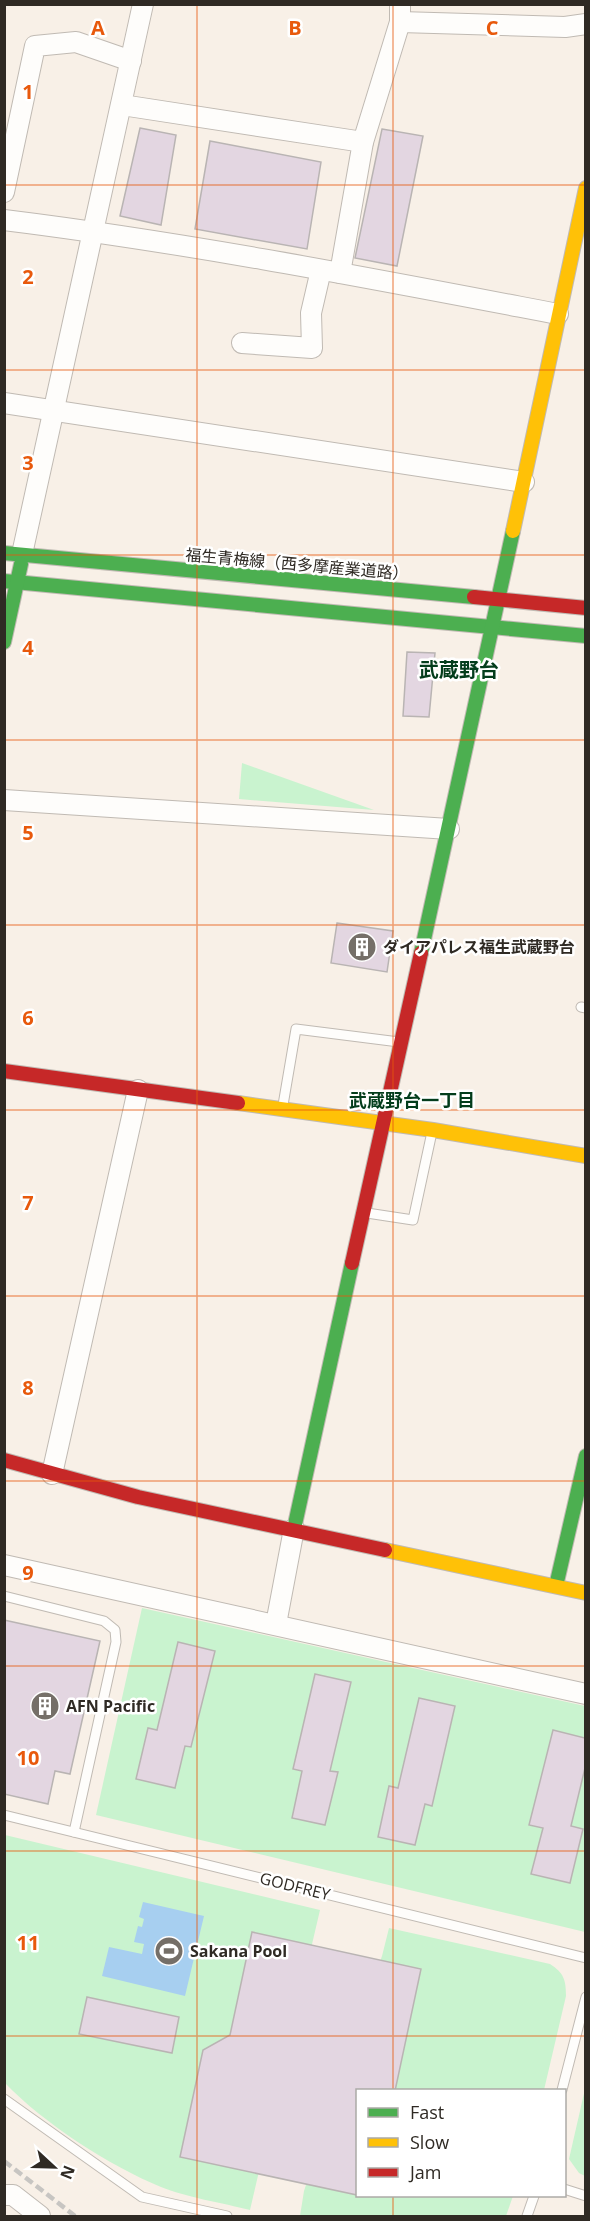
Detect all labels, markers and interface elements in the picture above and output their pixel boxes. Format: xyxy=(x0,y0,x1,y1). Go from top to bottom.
text: A xyxy=(91,14,105,41)
text: B xyxy=(288,14,302,41)
text: C xyxy=(486,14,499,41)
text: 1 xyxy=(22,78,34,105)
text: 2 xyxy=(22,263,34,290)
text: 3 xyxy=(22,449,34,476)
street label: 福生青梅線（西多摩産業道路） xyxy=(184,543,410,585)
text: 4 xyxy=(22,634,34,661)
district label: 武蔵野台 xyxy=(419,656,499,683)
text: 5 xyxy=(22,819,34,846)
building icon: ダイアパレス福生武蔵野台 xyxy=(346,931,378,963)
place label: ダイアパレス福生武蔵野台 xyxy=(383,936,575,958)
text: 6 xyxy=(22,1004,34,1031)
district label: 武蔵野台一丁目 xyxy=(349,1088,475,1112)
text: 7 xyxy=(22,1189,34,1216)
text: 8 xyxy=(22,1374,34,1401)
text: 9 xyxy=(22,1559,34,1586)
building icon: AFN Pacific xyxy=(29,1690,61,1722)
place label: AFN Pacific xyxy=(66,1695,155,1717)
text: 10 xyxy=(17,1744,39,1771)
street label: GODFREY xyxy=(258,1867,332,1905)
text: 11 xyxy=(17,1929,39,1956)
sports icon: Sakana Pool xyxy=(153,1935,185,1967)
place label: Sakana Pool xyxy=(190,1940,287,1962)
legend xyxy=(356,2089,566,2197)
text: Fast xyxy=(410,2100,444,2124)
text: Slow xyxy=(410,2130,449,2154)
north arrow xyxy=(24,2137,84,2197)
text: Jam xyxy=(408,2160,442,2184)
text: N xyxy=(55,2162,81,2183)

